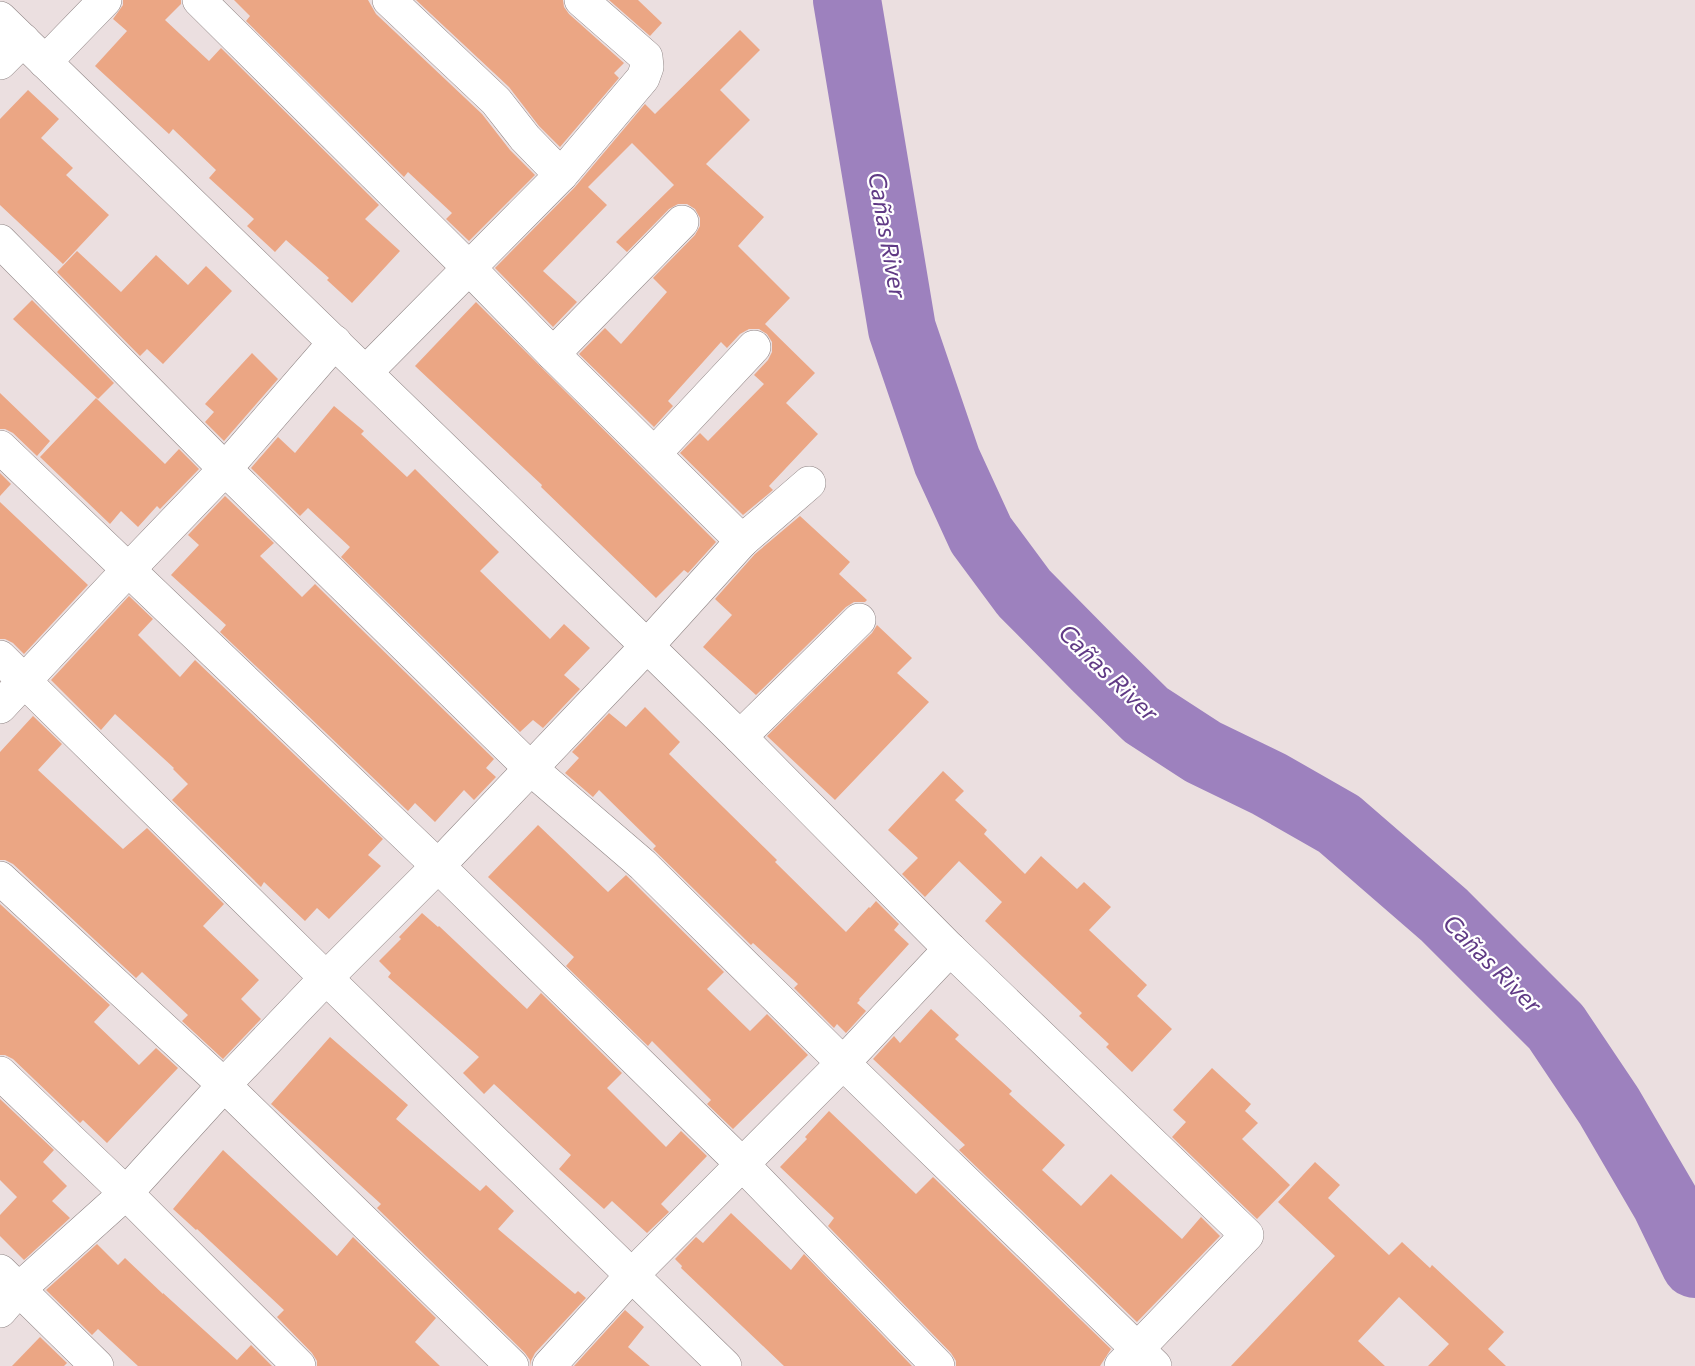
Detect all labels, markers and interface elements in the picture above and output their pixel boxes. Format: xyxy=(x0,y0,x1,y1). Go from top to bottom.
water label: Cañas River xyxy=(863,169,914,301)
water label: Cañas River xyxy=(1053,617,1166,728)
water label: Cañas River xyxy=(1438,908,1549,1019)

